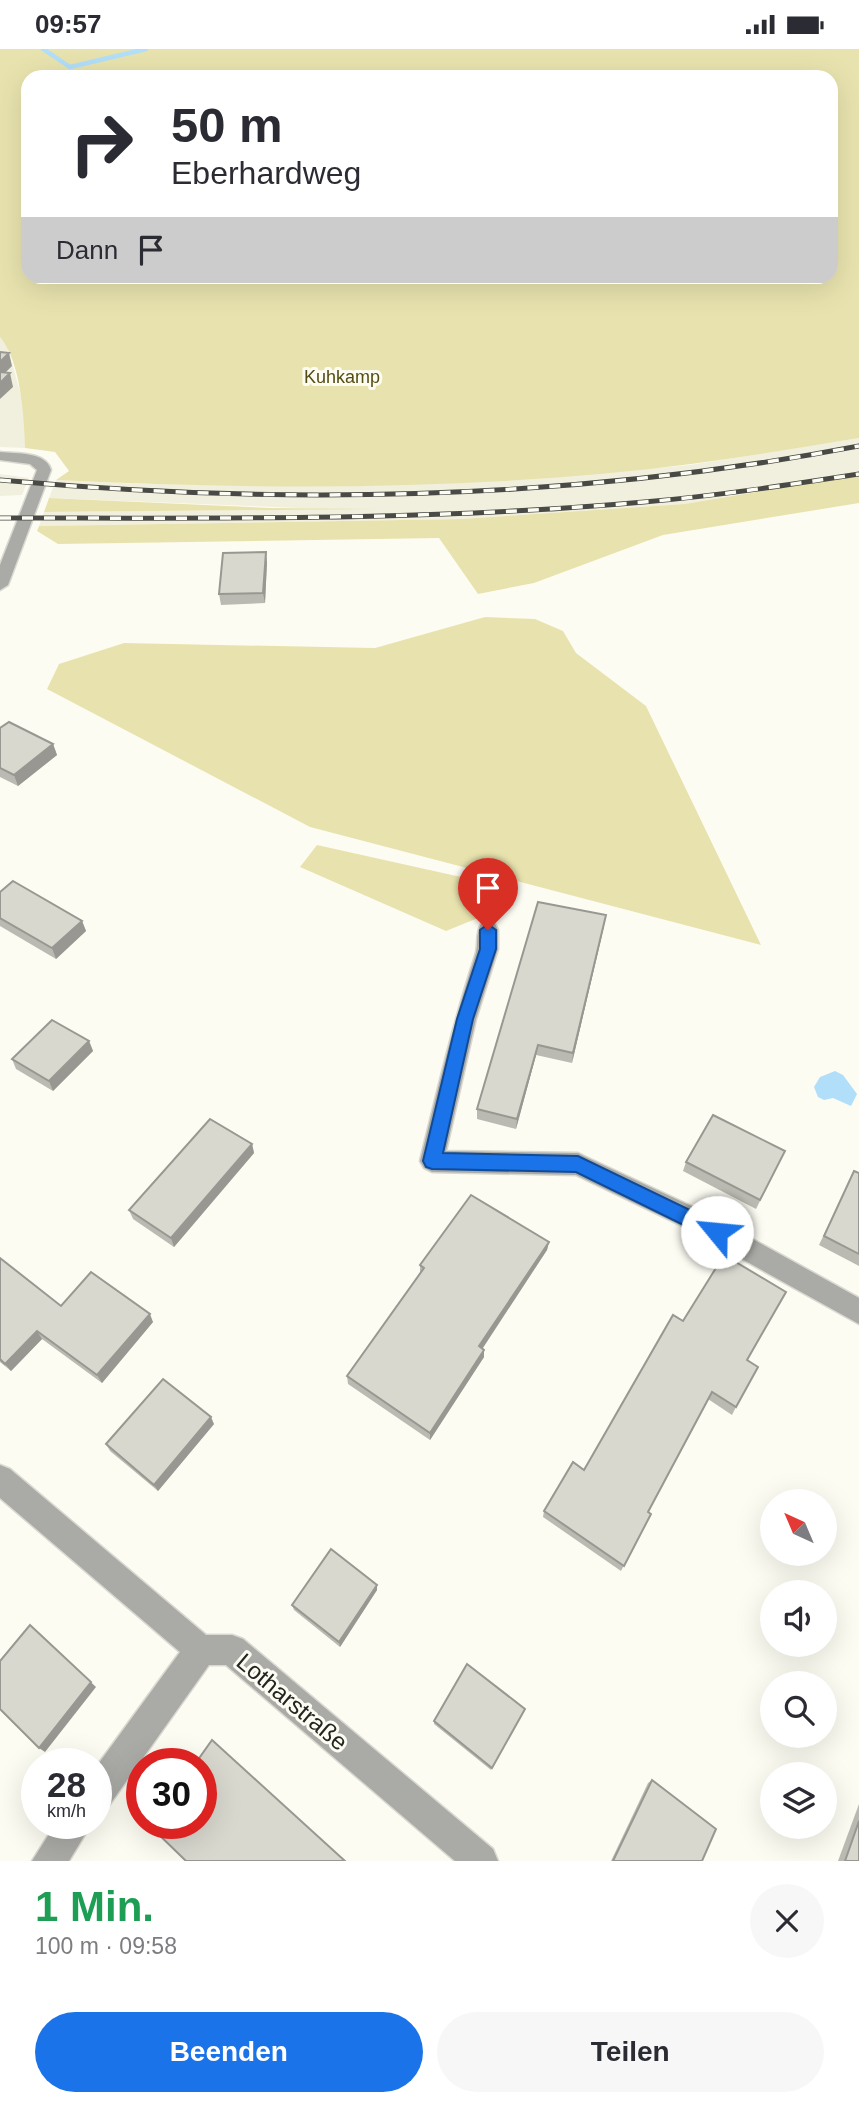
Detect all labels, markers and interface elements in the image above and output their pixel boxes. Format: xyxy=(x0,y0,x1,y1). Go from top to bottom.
text: 09:57 xyxy=(35,9,102,39)
icon: right xyxy=(56,98,147,189)
text: 50 m xyxy=(171,98,283,152)
text: Eberhardweg xyxy=(171,155,361,191)
icon: arrive xyxy=(132,231,170,269)
text: Dann xyxy=(56,235,118,265)
park label: Kuhkamp xyxy=(304,367,380,387)
pin xyxy=(458,858,518,930)
icon: arrive xyxy=(469,869,507,907)
position arrow xyxy=(680,1195,754,1269)
north arrow xyxy=(760,1489,836,1566)
map controls xyxy=(760,1489,837,1839)
button: sound xyxy=(760,1580,837,1657)
street label: Lotharstraße xyxy=(232,1648,353,1756)
button: search xyxy=(760,1671,837,1748)
speed limit sign: 30 xyxy=(126,1748,217,1839)
button: layers xyxy=(760,1762,837,1839)
text: 28 xyxy=(47,1765,86,1804)
text: km/h xyxy=(47,1801,86,1821)
text: 1 Min. xyxy=(35,1883,154,1930)
button: close xyxy=(750,1884,824,1958)
text: 100 m · 09:58 xyxy=(35,1933,177,1959)
button: Beenden xyxy=(35,2012,423,2092)
button: Teilen xyxy=(437,2012,824,2092)

